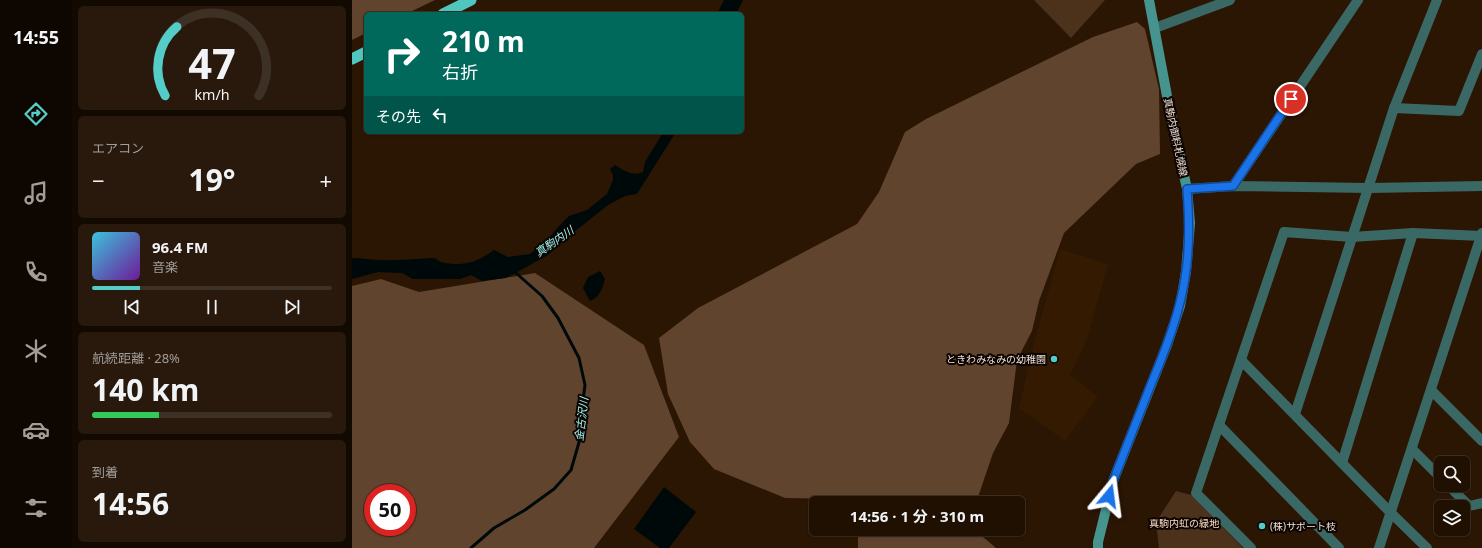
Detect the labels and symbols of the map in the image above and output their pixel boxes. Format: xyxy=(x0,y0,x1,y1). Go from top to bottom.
pin xyxy=(1274,82,1308,116)
street label: 真駒内御料札幌線 xyxy=(1161,96,1191,178)
water label: 真駒内川 xyxy=(532,222,577,260)
place label: ときわみなみの幼稚園 xyxy=(946,352,1046,366)
marker: ときわみなみの幼稚園 xyxy=(1049,354,1059,364)
water label: 金古沢川 xyxy=(571,395,591,442)
position arrow xyxy=(1088,475,1130,517)
speed limit sign: 50 xyxy=(364,484,416,536)
park label: 真駒内虹の緑地 xyxy=(1149,516,1220,530)
place label: (株)サポート枝 xyxy=(1270,519,1336,533)
marker: (株)サポート枝 xyxy=(1257,521,1267,531)

